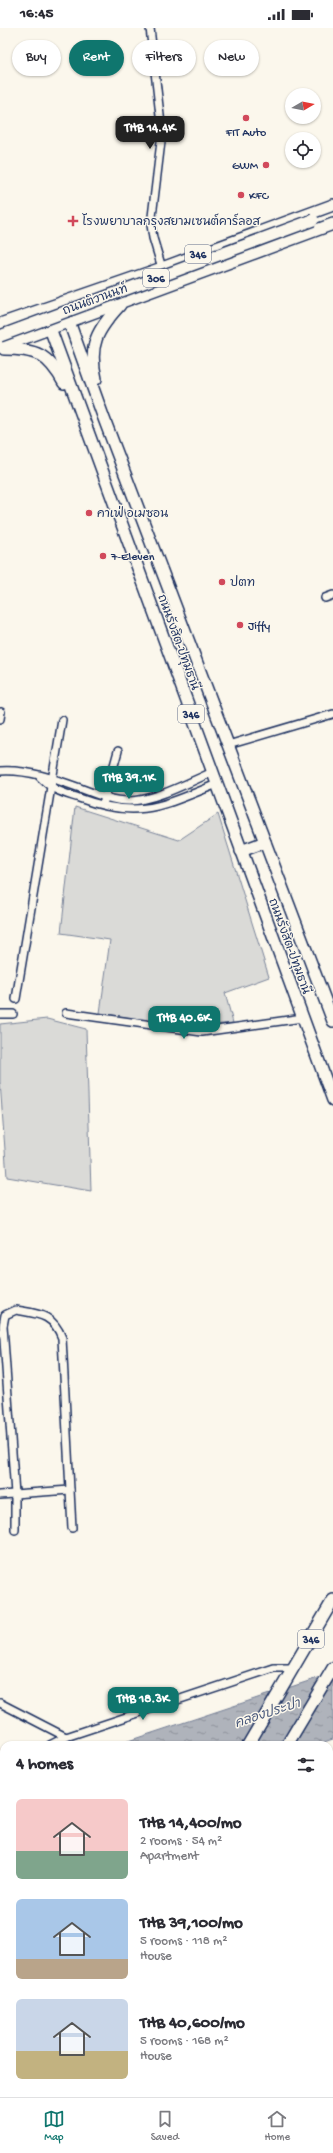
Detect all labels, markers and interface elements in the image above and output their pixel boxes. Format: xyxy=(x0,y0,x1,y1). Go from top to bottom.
text: 16:45 xyxy=(20,5,53,23)
chip: Buy xyxy=(12,40,61,76)
chip: Rent xyxy=(69,40,124,76)
chip: Filters xyxy=(132,40,196,76)
chip: New xyxy=(204,40,259,76)
north arrow xyxy=(285,88,321,124)
map controls xyxy=(285,88,321,168)
marker: FIT Auto xyxy=(241,113,251,123)
pin: THB 14.4K xyxy=(104,116,196,150)
text: THB 14.4K xyxy=(125,121,175,136)
place label: FIT Auto xyxy=(225,127,266,141)
button: locate xyxy=(285,132,321,168)
place label: GWM xyxy=(232,160,259,174)
marker: GWM xyxy=(261,160,271,170)
marker: KFC xyxy=(236,190,246,200)
place label: KFC xyxy=(249,190,270,204)
place label: โรงพยาบาลกรุงสยามเซนต์คาร์ลอส xyxy=(82,213,261,230)
marker: โรงพยาบาลกรุงสยามเซนต์คาร์ลอส xyxy=(67,215,79,227)
road number: 346 xyxy=(185,245,211,263)
road number: 306 xyxy=(143,269,169,287)
street label: ถนนติวานนท์ xyxy=(60,280,130,319)
place label: คาเฟ่ อเมซอน xyxy=(97,505,168,522)
marker: คาเฟ่ อเมซอน xyxy=(84,508,94,518)
marker: 7-Eleven xyxy=(98,551,108,561)
place label: 7-Eleven xyxy=(110,551,155,565)
place label: ปตท xyxy=(230,575,255,591)
marker: ปตท xyxy=(217,577,227,587)
street label: ถนนรังสิต-ปทุมธานี xyxy=(153,592,203,693)
marker: Jiffy xyxy=(235,620,245,630)
place label: Jiffy xyxy=(248,620,270,634)
road number: 346 xyxy=(178,705,204,723)
pin: THB 39.1K xyxy=(83,766,175,800)
text: THB 39.1K xyxy=(103,771,155,786)
street label: ถนนรังสิต-ปทุมธานี xyxy=(264,896,314,997)
pin: THB 40.6K xyxy=(138,1006,230,1040)
text: THB 40.6K xyxy=(157,1011,211,1026)
road number: 346 xyxy=(298,1630,324,1648)
pin: THB 18.3K xyxy=(97,1687,189,1721)
text: THB 18.3K xyxy=(117,1692,169,1707)
water label: คลองประปา xyxy=(233,1694,304,1732)
icon: filters xyxy=(295,1754,317,1776)
text: 4 homes xyxy=(16,1755,73,1775)
text: THB 14,400/mo xyxy=(140,1814,242,1834)
icon: home xyxy=(48,1815,96,1863)
text: 2 rooms · 54 m² xyxy=(140,1834,222,1849)
text: Apartment xyxy=(140,1849,199,1864)
text: THB 39,100/mo xyxy=(140,1914,243,1934)
icon: home xyxy=(48,1915,96,1963)
text: 5 rooms · 118 m² xyxy=(140,1934,227,1949)
text: House xyxy=(140,1949,172,1964)
text: THB 40,600/mo xyxy=(140,2014,245,2034)
icon: home xyxy=(48,2015,96,2063)
text: 5 rooms · 168 m² xyxy=(140,2034,229,2049)
text: House xyxy=(140,2049,172,2064)
tab: Map xyxy=(43,2108,65,2144)
tab: Saved xyxy=(151,2108,179,2144)
tab: Home xyxy=(265,2108,290,2144)

